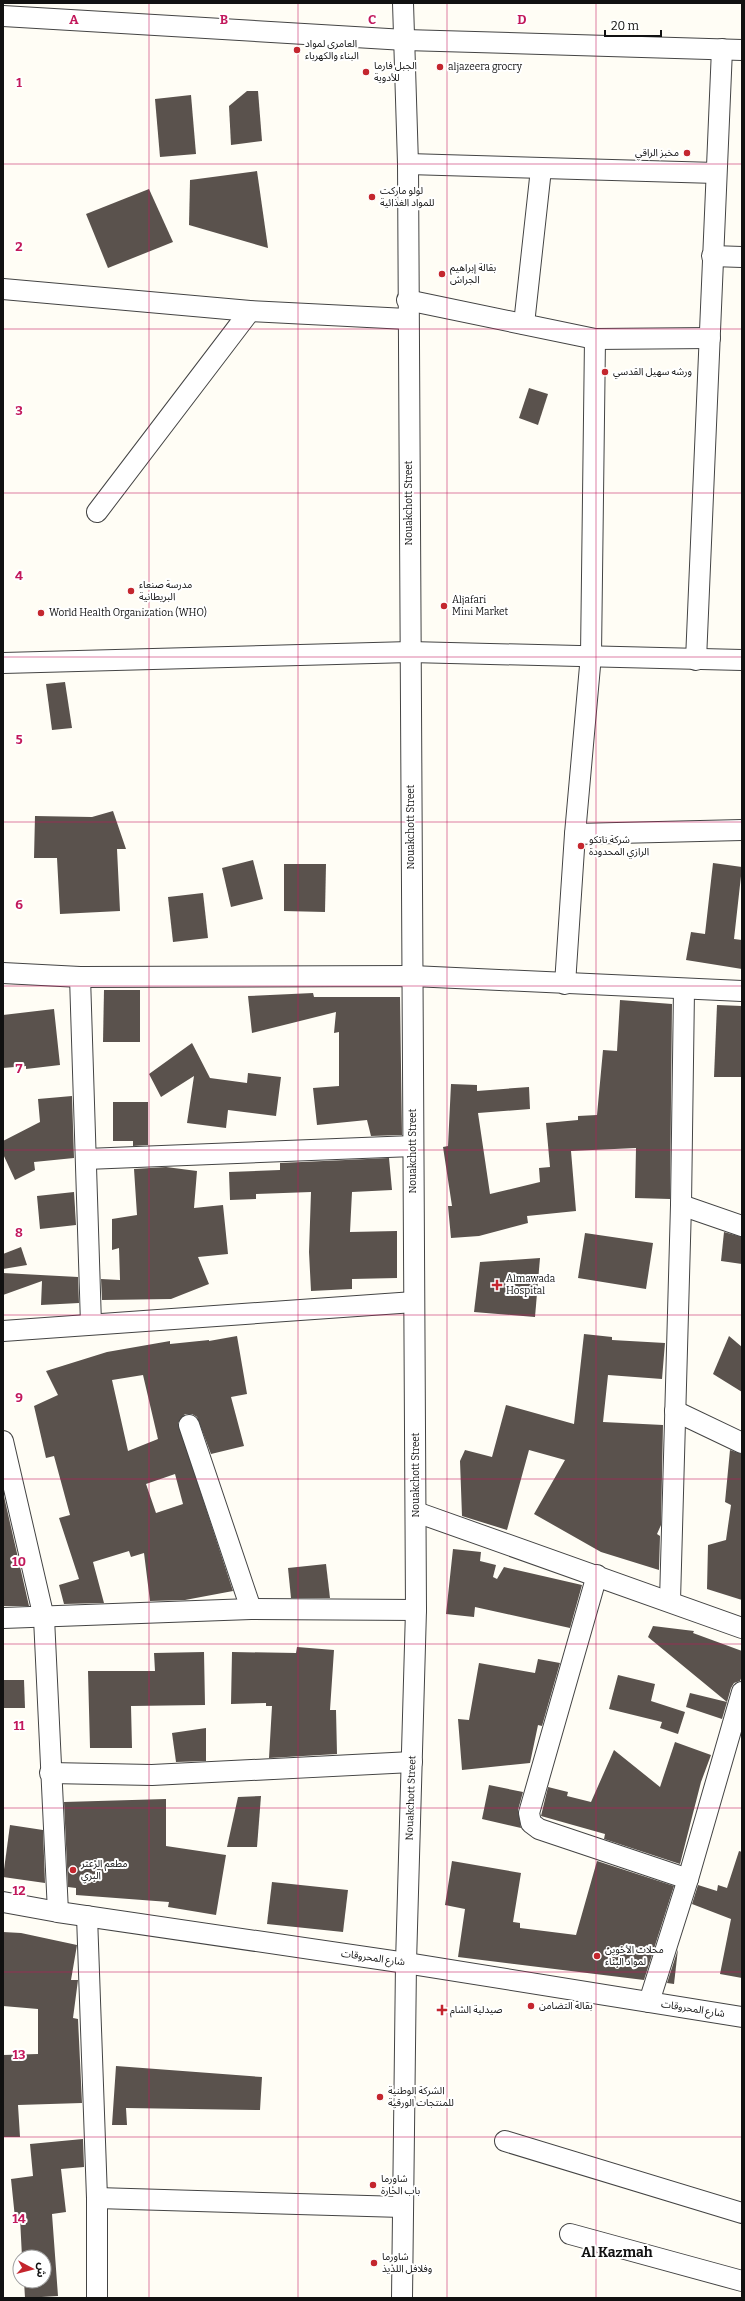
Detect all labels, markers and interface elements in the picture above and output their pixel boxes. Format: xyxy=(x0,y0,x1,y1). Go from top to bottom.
text: A xyxy=(69,12,79,27)
text: B xyxy=(220,12,228,27)
text: C xyxy=(368,12,376,27)
text: D xyxy=(517,12,527,27)
scale bar xyxy=(605,12,661,38)
text: 20 m xyxy=(611,19,640,33)
place label: العامري لمواد البناء والكهرباء xyxy=(305,38,359,62)
marker: العامري لمواد البناء والكهرباء xyxy=(292,45,302,55)
place label: الجبل فارما للأدوية xyxy=(374,60,417,84)
place label: aljazeera grocry xyxy=(448,61,523,73)
marker: aljazeera grocry xyxy=(435,62,445,72)
marker: الجبل فارما للأدوية xyxy=(361,67,371,77)
text: 1 xyxy=(16,75,22,90)
place label: مخبز الراقي xyxy=(635,147,679,160)
marker: مخبز الراقي xyxy=(682,148,692,158)
place label: لولو ماركت للمواد الغذائية xyxy=(380,185,435,209)
marker: لولو ماركت للمواد الغذائية xyxy=(367,192,377,202)
text: 2 xyxy=(15,239,23,254)
place label: بقالة إبراهيم الجراش xyxy=(450,262,497,286)
marker: بقالة إبراهيم الجراش xyxy=(437,269,447,279)
place label: ورشه سهيل القدسي xyxy=(613,366,692,379)
marker: ورشه سهيل القدسي xyxy=(600,367,610,377)
text: 3 xyxy=(15,403,23,418)
street label: Nouakchott Street xyxy=(403,460,415,545)
text: 4 xyxy=(15,568,23,583)
place label: مدرسة صنعاء البريطانية xyxy=(139,579,192,603)
marker: مدرسة صنعاء البريطانية xyxy=(126,586,136,596)
place label: Aljafari Mini Market xyxy=(452,594,508,618)
marker: Aljafari Mini Market xyxy=(439,601,449,611)
place label: World Health Organization (WHO) xyxy=(49,606,207,619)
marker: World Health Organization (WHO) xyxy=(36,608,46,618)
text: 5 xyxy=(15,732,23,747)
street label: Nouakchott Street xyxy=(405,784,417,869)
place label: شركة ناتكو الرازي المحدودة xyxy=(589,834,649,859)
marker: شركة ناتكو الرازي المحدودة xyxy=(576,841,586,851)
text: 6 xyxy=(15,897,23,912)
text: 7 xyxy=(16,1061,23,1076)
street label: Nouakchott Street xyxy=(407,1108,419,1193)
text: 8 xyxy=(15,1225,23,1240)
place label: Almawada Hospital xyxy=(506,1273,556,1297)
marker: Almawada Hospital xyxy=(491,1279,503,1291)
text: 9 xyxy=(15,1390,23,1405)
street label: Nouakchott Street xyxy=(410,1432,422,1517)
text: 10 xyxy=(12,1554,26,1569)
text: 11 xyxy=(13,1718,25,1733)
street label: Nouakchott Street xyxy=(404,1755,418,1841)
place label: مطعم الزعتر البري xyxy=(80,1858,128,1883)
marker: مطعم الزعتر البري xyxy=(68,1865,78,1875)
text: 12 xyxy=(13,1883,25,1898)
place label: محلات الأخوين لمواد البناء xyxy=(605,1944,664,1968)
street label: شارع المحروقات xyxy=(340,1948,406,1969)
marker: محلات الأخوين لمواد البناء xyxy=(592,1951,602,1961)
street label: شارع المحروقات xyxy=(660,1998,726,2021)
place label: بقالة التضامن xyxy=(539,2000,593,2012)
marker: بقالة التضامن xyxy=(526,2001,536,2011)
place label: صيدلية الشام xyxy=(450,2004,503,2018)
marker: صيدلية الشام xyxy=(437,2005,447,2015)
text: 13 xyxy=(12,2047,26,2062)
place label: الشركة الوطنية للمنتجات الورقية xyxy=(388,2085,454,2109)
marker: الشركة الوطنية للمنتجات الورقية xyxy=(375,2092,385,2102)
place label: شاورما باب الحارة xyxy=(381,2173,420,2197)
marker: شاورما باب الحارة xyxy=(368,2180,378,2190)
text: 14 xyxy=(12,2211,26,2226)
district label: Al Kazmah xyxy=(581,2244,653,2261)
north arrow xyxy=(12,2249,52,2289)
place label: شاورما وفلافل اللذيذ xyxy=(382,2251,432,2275)
marker: شاورما وفلافل اللذيذ xyxy=(369,2258,379,2268)
text: ش xyxy=(34,2262,49,2278)

